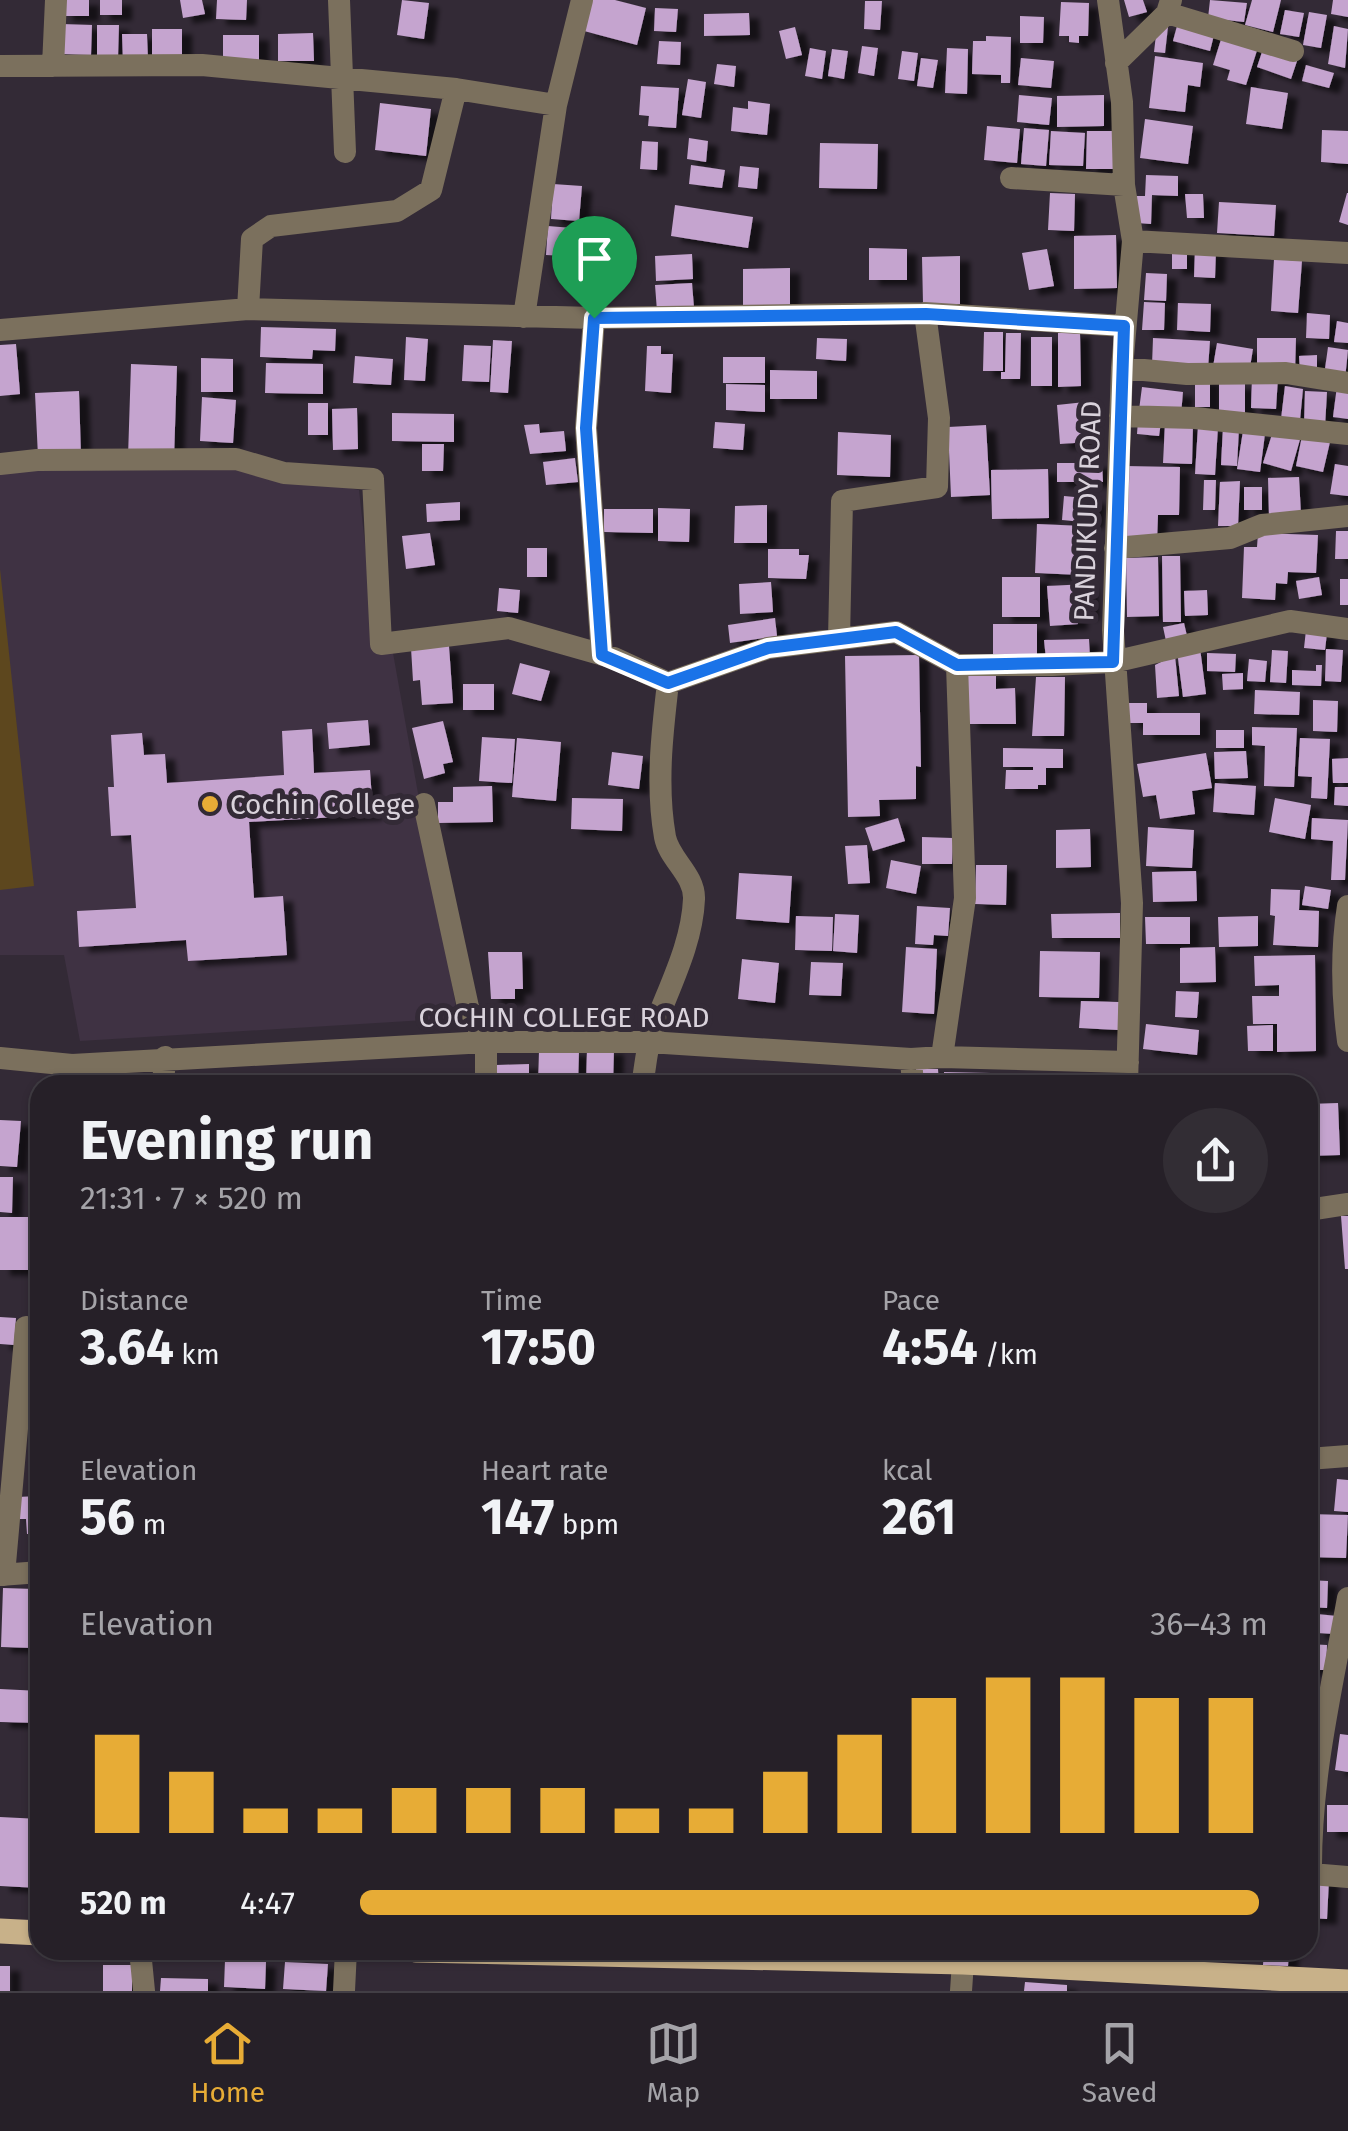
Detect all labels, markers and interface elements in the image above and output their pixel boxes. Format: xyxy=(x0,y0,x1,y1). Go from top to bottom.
pin xyxy=(552,216,637,319)
icon: arrive xyxy=(567,231,622,286)
street label: PANDIKUDY ROAD xyxy=(1067,400,1108,622)
place label: Cochin College xyxy=(230,788,415,821)
marker: Cochin College xyxy=(199,793,221,815)
street label: COCHIN COLLEGE ROAD xyxy=(419,1001,709,1034)
text: Evening run xyxy=(80,1108,374,1174)
button: share xyxy=(1163,1108,1268,1213)
text: 21:31 · 7 × 520 m xyxy=(80,1179,303,1217)
text: Distance xyxy=(80,1284,189,1317)
text: Time xyxy=(481,1284,543,1317)
text: Pace xyxy=(882,1284,940,1317)
text: 3.64 xyxy=(80,1317,174,1377)
text: 17:50 xyxy=(481,1317,596,1377)
text: 4:54 xyxy=(882,1317,978,1377)
text: km xyxy=(174,1338,220,1371)
text: /km xyxy=(978,1338,1038,1371)
text: Elevation xyxy=(80,1454,197,1487)
text: Heart rate xyxy=(481,1454,609,1487)
text: kcal xyxy=(882,1454,932,1487)
text: 56 xyxy=(80,1487,135,1547)
text: 147 xyxy=(481,1487,554,1547)
text: 261 xyxy=(882,1487,956,1547)
text: m xyxy=(135,1508,166,1541)
text: bpm xyxy=(554,1508,619,1541)
text: Elevation xyxy=(80,1605,214,1643)
text: 36–43 m xyxy=(1150,1605,1268,1643)
text: 520 m xyxy=(80,1884,167,1922)
text: 4:47 xyxy=(240,1884,295,1922)
tab: Home xyxy=(190,2016,265,2109)
tab: Map xyxy=(646,2016,701,2109)
tab: Saved xyxy=(1082,2016,1158,2109)

